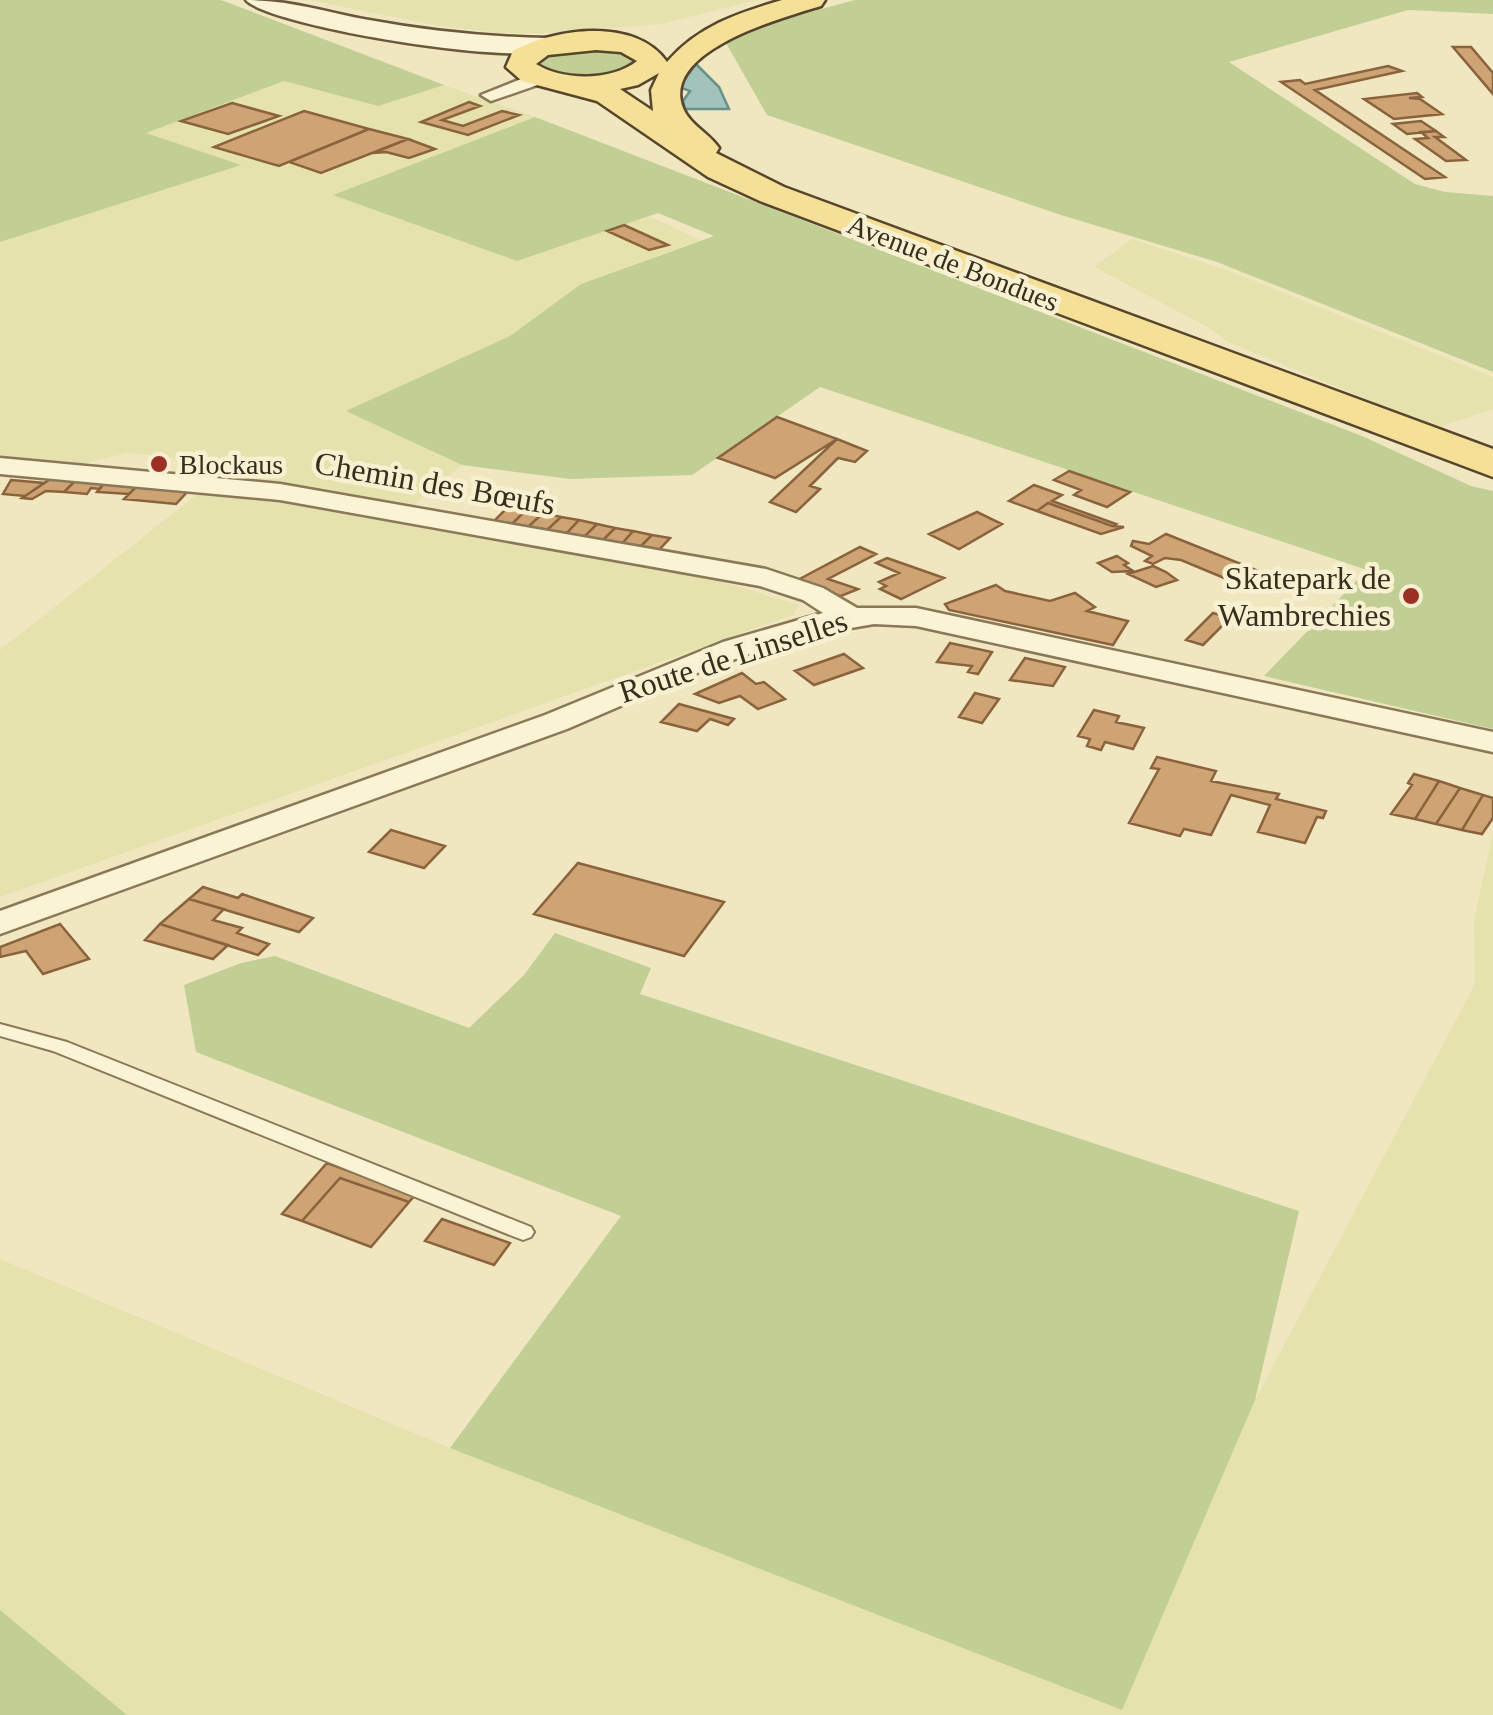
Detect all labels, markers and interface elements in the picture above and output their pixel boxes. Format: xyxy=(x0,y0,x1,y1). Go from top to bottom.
street label: Avenue de Bondues xyxy=(843,208,1063,318)
street label: Chemin des Bœufs xyxy=(312,444,558,522)
place label: Blockaus xyxy=(179,449,283,480)
marker: Blockaus xyxy=(148,453,170,475)
place label: Skatepark de Wambrechies xyxy=(1218,560,1391,633)
marker: Skatepark de Wambrechies xyxy=(1400,585,1422,607)
street label: Route de Linselles xyxy=(614,602,852,710)

